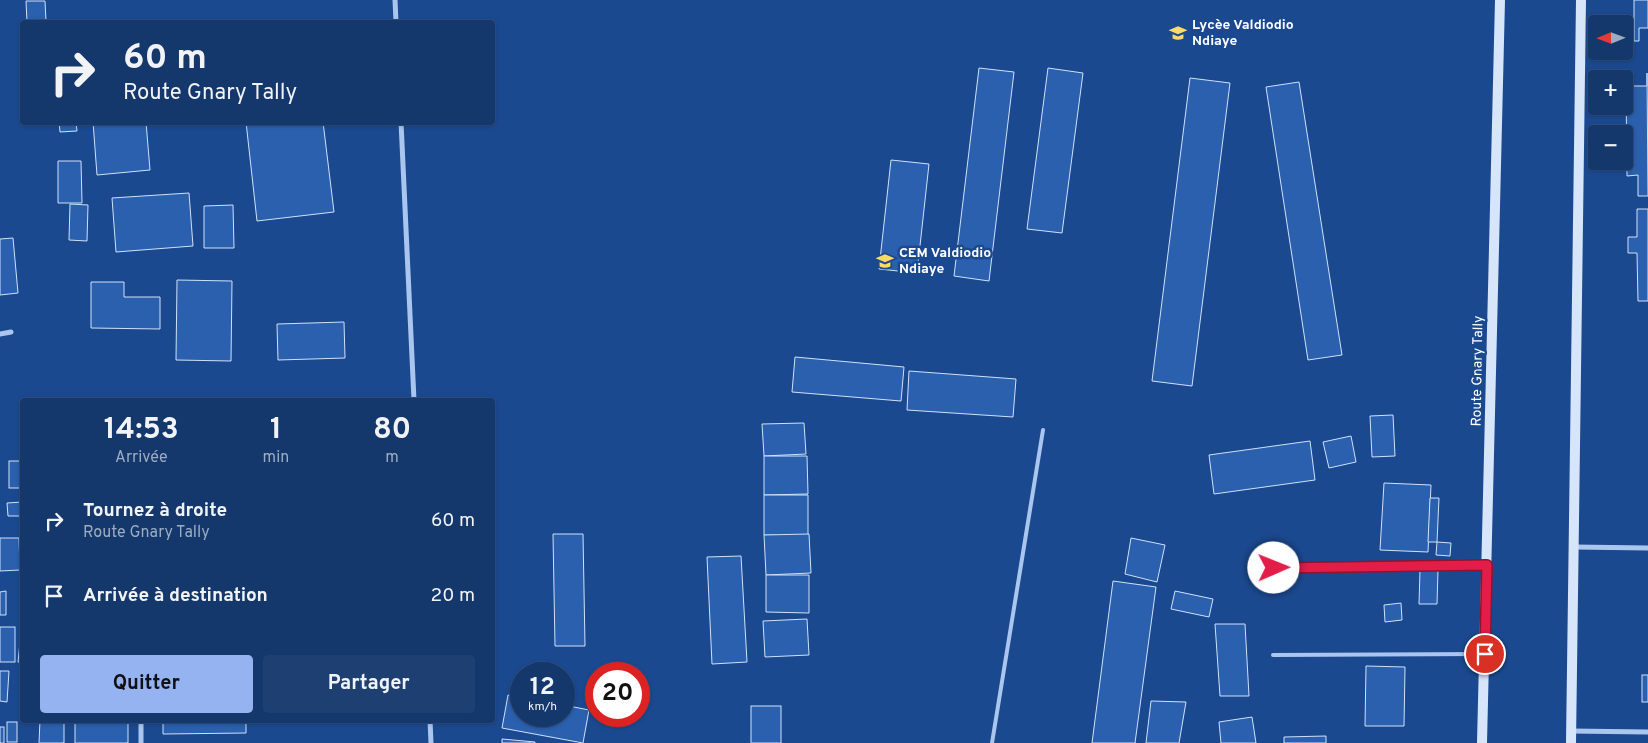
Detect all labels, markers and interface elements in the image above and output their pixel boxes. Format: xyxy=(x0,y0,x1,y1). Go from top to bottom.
north arrow xyxy=(1588,15,1632,60)
map controls xyxy=(1588,15,1633,170)
place label: Lycèe Valdiodio Ndiaye xyxy=(1192,17,1294,50)
school or university icon: Lycèe Valdiodio Ndiaye xyxy=(1168,23,1188,43)
text: 60 m xyxy=(123,37,207,81)
icon: right xyxy=(40,40,105,105)
button: + xyxy=(1588,70,1633,115)
text: Route Gnary Tally xyxy=(123,80,297,107)
button: − xyxy=(1588,125,1633,170)
place label: CEM Valdiodio Ndiaye xyxy=(899,245,991,278)
school or university icon: CEM Valdiodio Ndiaye xyxy=(875,251,895,271)
street label: Route Gnary Tally xyxy=(1469,315,1487,427)
text: 14:53 xyxy=(104,412,179,449)
text: 1 xyxy=(270,412,282,449)
text: 80 xyxy=(373,412,411,449)
text: Arrivée xyxy=(115,448,168,468)
text: min xyxy=(263,448,289,468)
text: m xyxy=(385,448,399,468)
text: Tournez à droite xyxy=(83,499,227,523)
icon: right xyxy=(40,507,68,535)
text: 60 m xyxy=(431,509,475,533)
text: Route Gnary Tally xyxy=(83,523,210,543)
position arrow xyxy=(1247,541,1299,593)
icon: arrive xyxy=(40,582,68,610)
text: Arrivée à destination xyxy=(83,584,268,608)
text: 20 m xyxy=(431,584,475,608)
pin xyxy=(1464,633,1506,675)
icon: arrive xyxy=(1471,640,1499,668)
button: Quitter xyxy=(40,655,253,713)
button: Partager xyxy=(263,655,475,713)
speed limit sign: 20 xyxy=(585,662,650,727)
text: 12 xyxy=(530,672,555,704)
text: km/h xyxy=(528,699,557,715)

